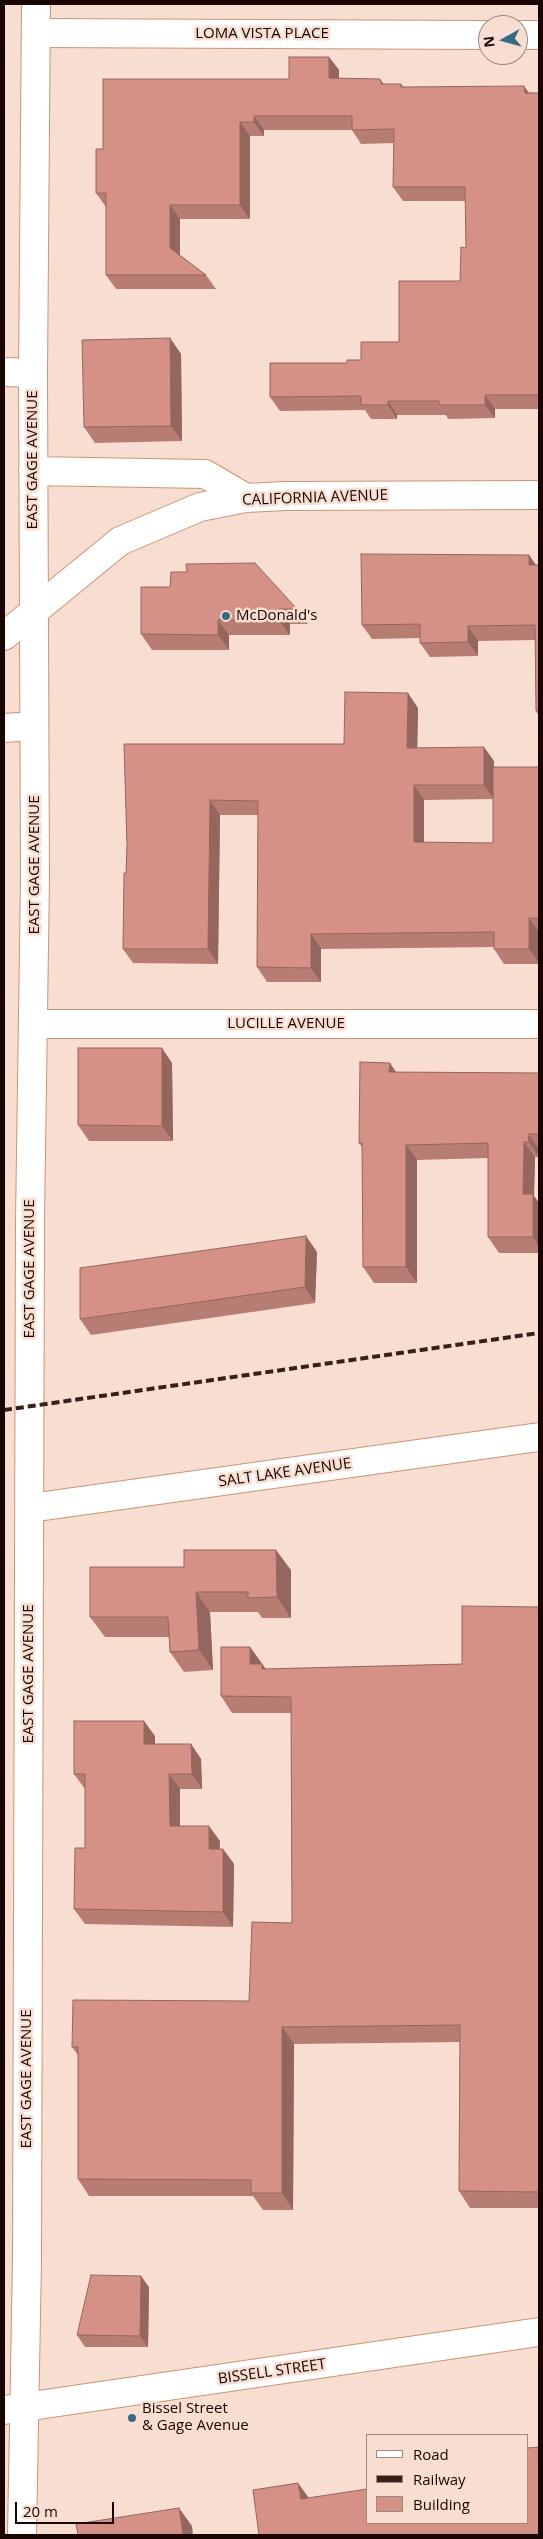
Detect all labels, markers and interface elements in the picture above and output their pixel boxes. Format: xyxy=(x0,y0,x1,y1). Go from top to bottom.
north arrow xyxy=(478,15,528,65)
street label: LOMA VISTA PLACE xyxy=(195,25,329,43)
text: N xyxy=(478,35,499,49)
street label: EAST GAGE AVENUE xyxy=(24,390,42,530)
street label: CALIFORNIA AVENUE xyxy=(242,486,388,510)
place label: McDonald's xyxy=(236,607,318,625)
marker: McDonald's xyxy=(220,610,232,622)
street label: EAST GAGE AVENUE xyxy=(26,795,44,935)
street label: LUCILLE AVENUE xyxy=(227,1015,345,1033)
street label: EAST GAGE AVENUE xyxy=(21,1199,39,1339)
street label: SALT LAKE AVENUE xyxy=(218,1455,352,1491)
street label: EAST GAGE AVENUE xyxy=(20,1604,38,1744)
street label: EAST GAGE AVENUE xyxy=(18,2009,36,2149)
street label: BISSELL STREET xyxy=(217,2356,327,2388)
place label: Bissel Street & Gage Avenue xyxy=(142,2400,249,2435)
marker: Bissel Street & Gage Avenue xyxy=(126,2412,138,2424)
legend xyxy=(366,2434,528,2524)
text: Road xyxy=(413,2444,449,2464)
text: Railway xyxy=(413,2469,466,2489)
scale bar xyxy=(18,2492,116,2524)
text: Building xyxy=(413,2494,470,2514)
text: 20 m xyxy=(23,2501,58,2521)

